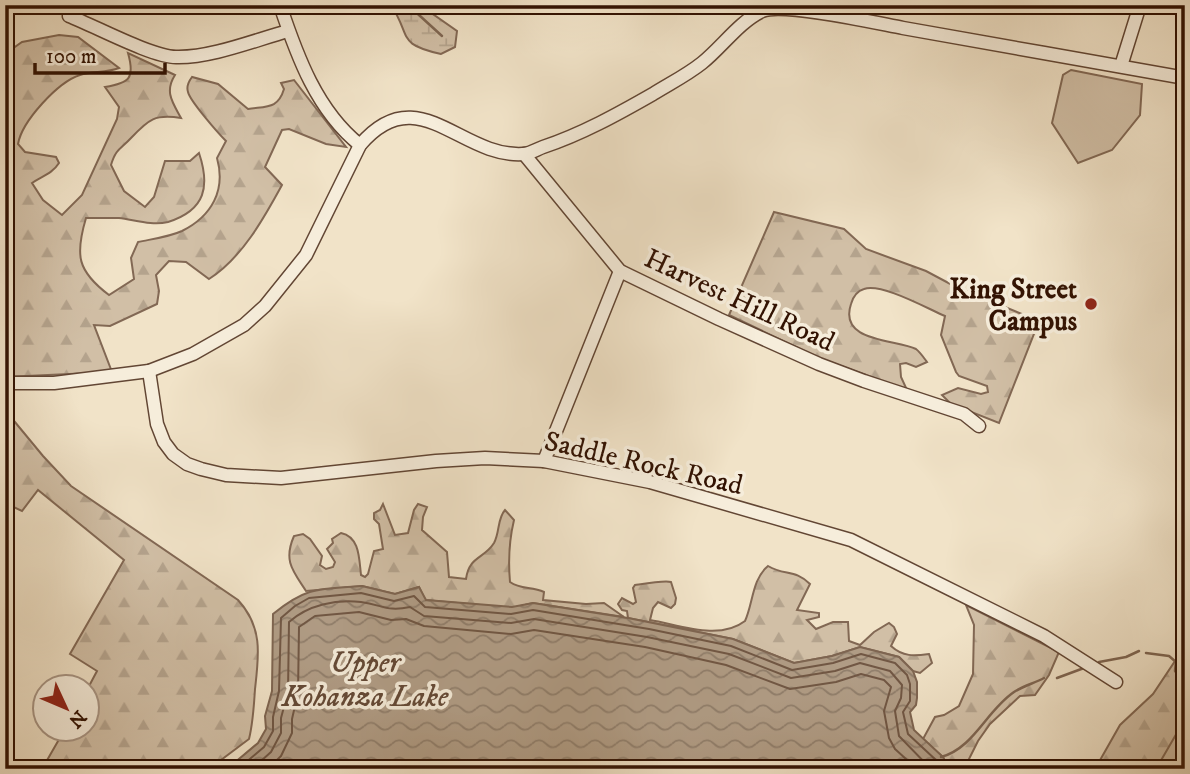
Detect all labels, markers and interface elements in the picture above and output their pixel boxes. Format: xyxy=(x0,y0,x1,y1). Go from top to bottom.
scale bar xyxy=(35,32,164,76)
text: 100 m xyxy=(46,44,97,70)
street label: Harvest Hill Road xyxy=(639,241,840,360)
place label: King Street Campus xyxy=(950,272,1078,339)
marker: King Street Campus xyxy=(1083,296,1099,312)
street label: Saddle Rock Road xyxy=(541,424,746,503)
water label: Upper Kohanza Lake xyxy=(281,645,449,716)
north arrow xyxy=(32,672,102,742)
text: N xyxy=(63,705,91,733)

